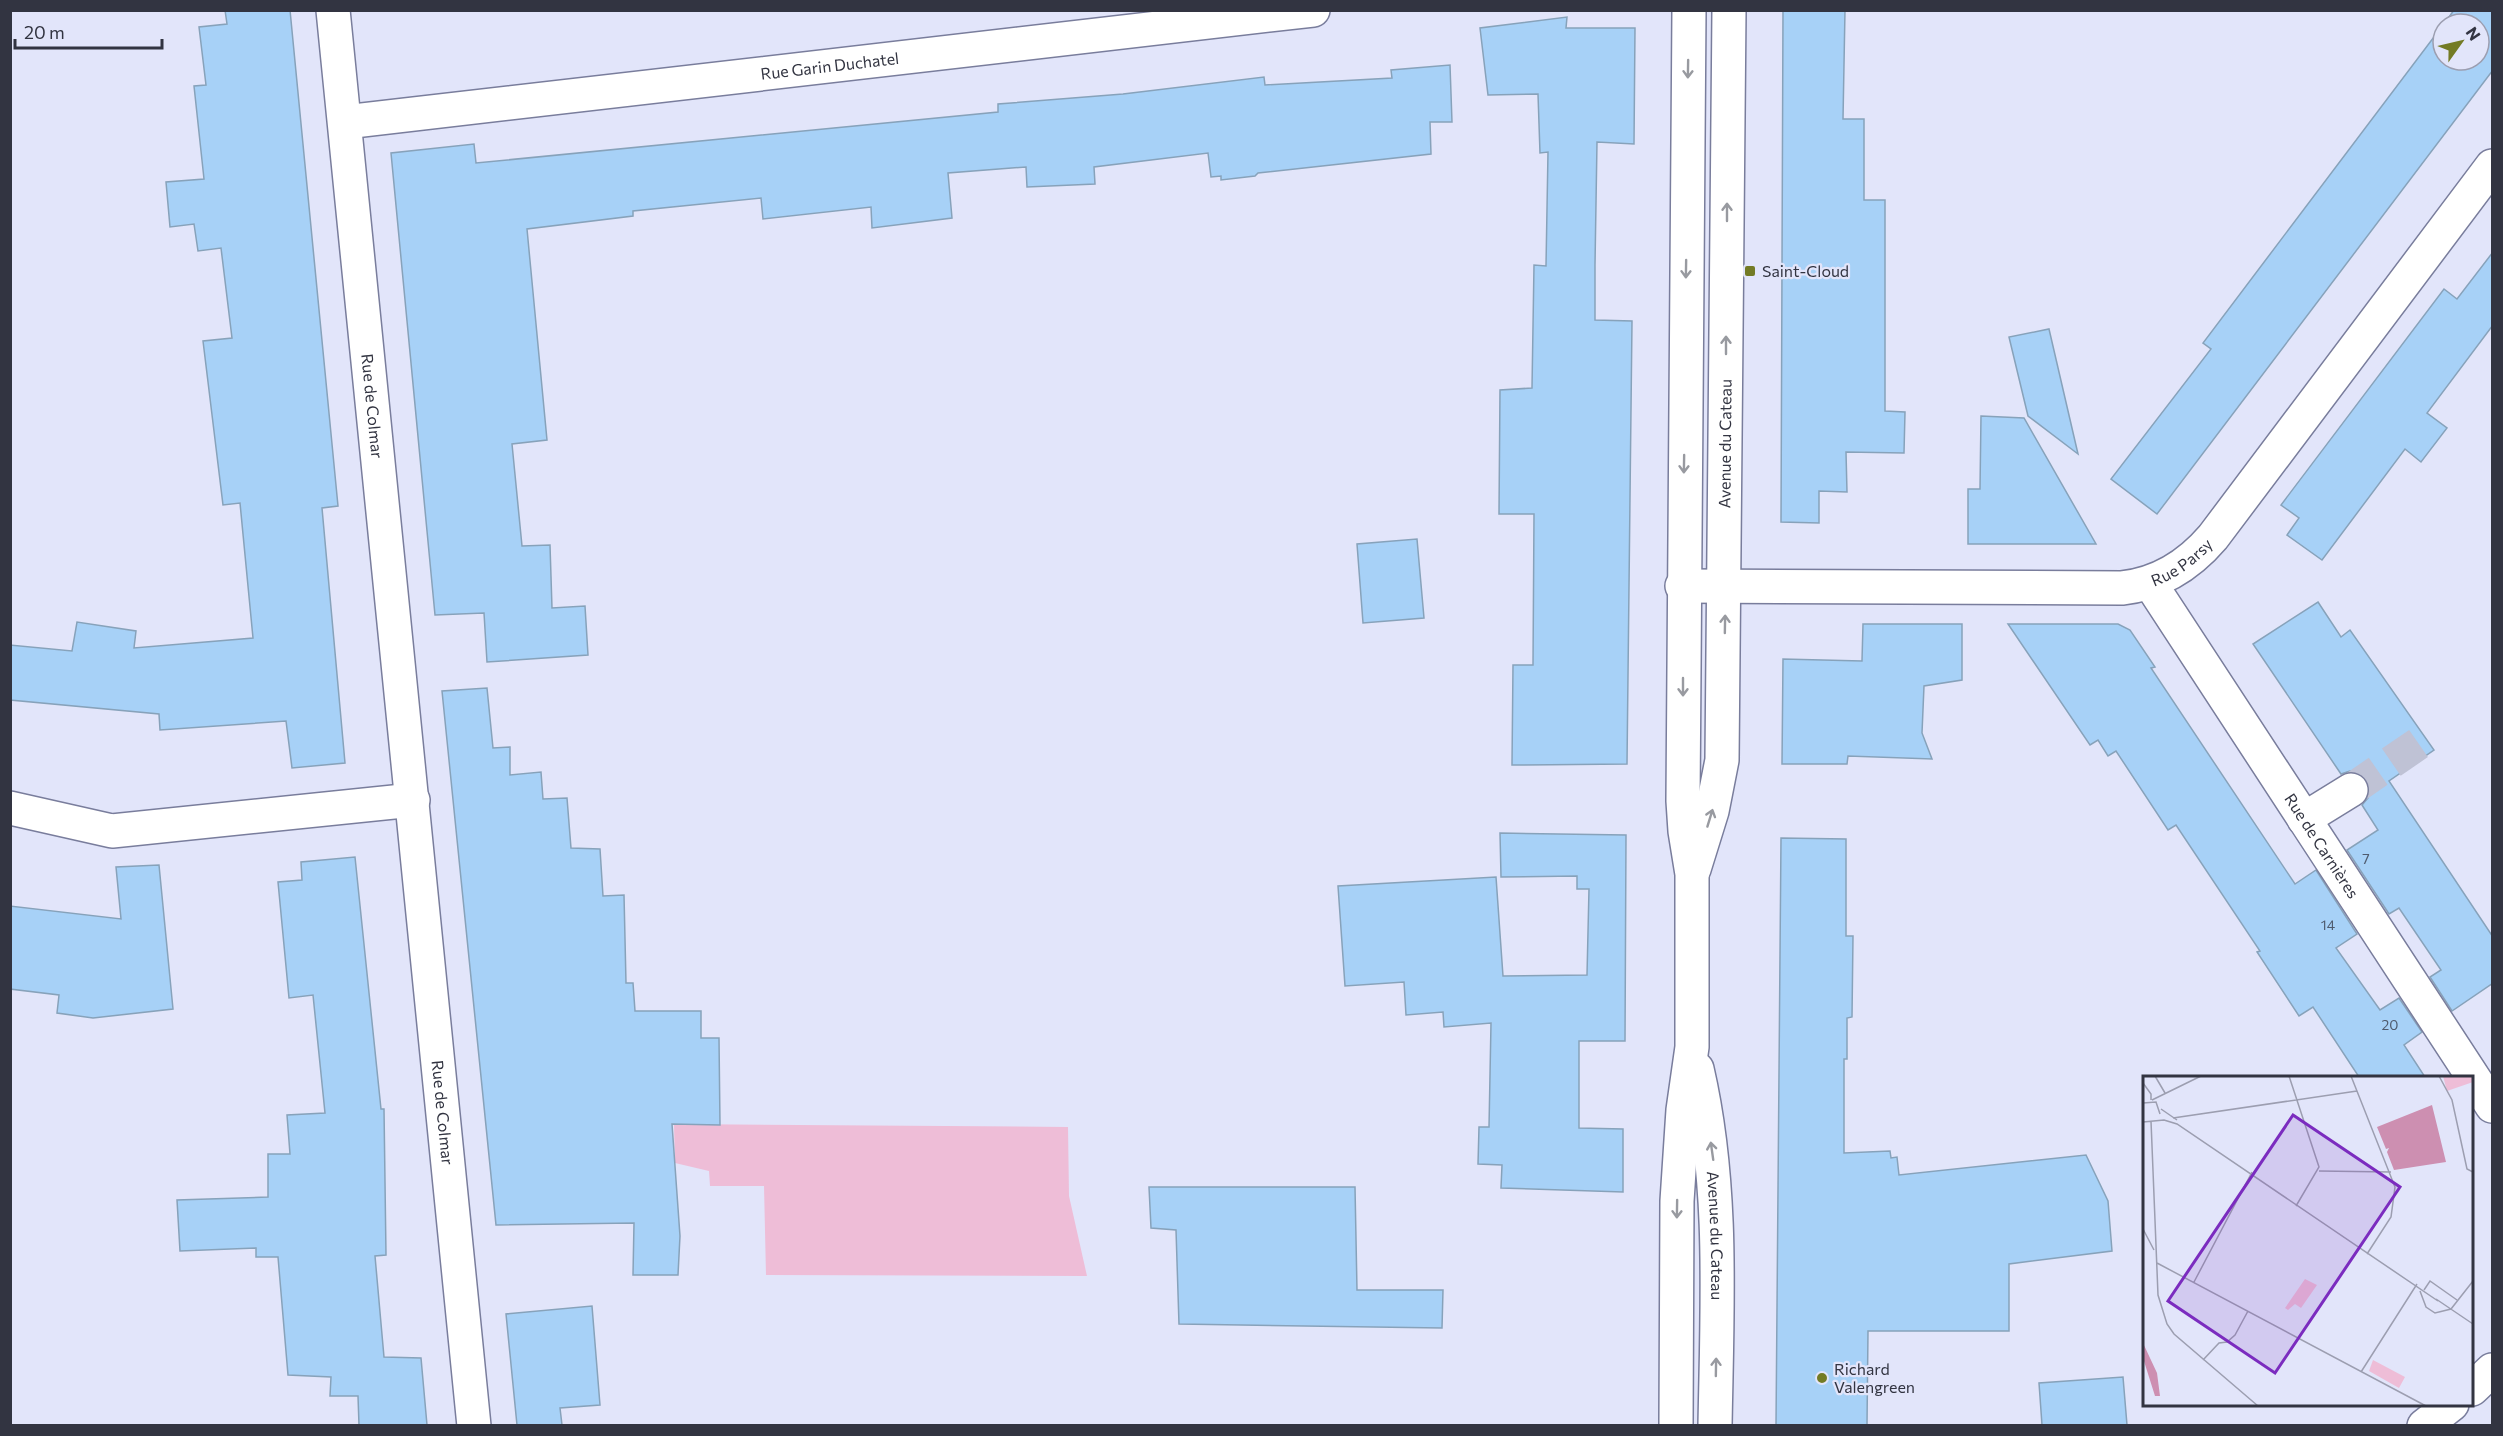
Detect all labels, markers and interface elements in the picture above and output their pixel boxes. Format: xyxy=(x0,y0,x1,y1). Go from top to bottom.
scale bar xyxy=(15,12,162,50)
north arrow xyxy=(2431,12,2491,72)
text: 20 m xyxy=(24,21,65,43)
text: N xyxy=(2463,23,2485,44)
street label: Rue Garin Duchatel xyxy=(759,48,900,83)
one-way arrow xyxy=(1683,58,1694,78)
one-way arrow xyxy=(1722,202,1733,222)
one-way arrow xyxy=(1680,259,1692,279)
place label: Saint-Cloud xyxy=(1762,261,1849,280)
marker: Saint-Cloud xyxy=(1743,264,1757,278)
one-way arrow xyxy=(1721,336,1732,356)
street label: Rue de Colmar xyxy=(358,353,388,460)
street label: Avenue du Cateau xyxy=(1714,379,1735,508)
one-way arrow xyxy=(1678,454,1690,474)
street label: Rue Parsy xyxy=(2148,534,2216,590)
one-way arrow xyxy=(1719,615,1730,635)
one-way arrow xyxy=(1677,676,1689,696)
street label: Rue de Carnières xyxy=(2281,790,2363,901)
one-way arrow xyxy=(1705,809,1716,828)
house number: 7 xyxy=(2362,850,2370,867)
house number: 14 xyxy=(2321,916,2336,933)
house number: 20 xyxy=(2382,1016,2398,1033)
street label: Rue de Colmar xyxy=(429,1059,458,1166)
inset map xyxy=(2143,1076,2473,1406)
one-way arrow xyxy=(1707,1142,1718,1162)
street label: Avenue du Cateau xyxy=(1704,1170,1727,1300)
one-way arrow xyxy=(1672,1199,1683,1219)
one-way arrow xyxy=(1710,1358,1722,1378)
place label: Richard Valengreen xyxy=(1834,1359,1915,1396)
marker: Richard Valengreen xyxy=(1815,1371,1829,1385)

